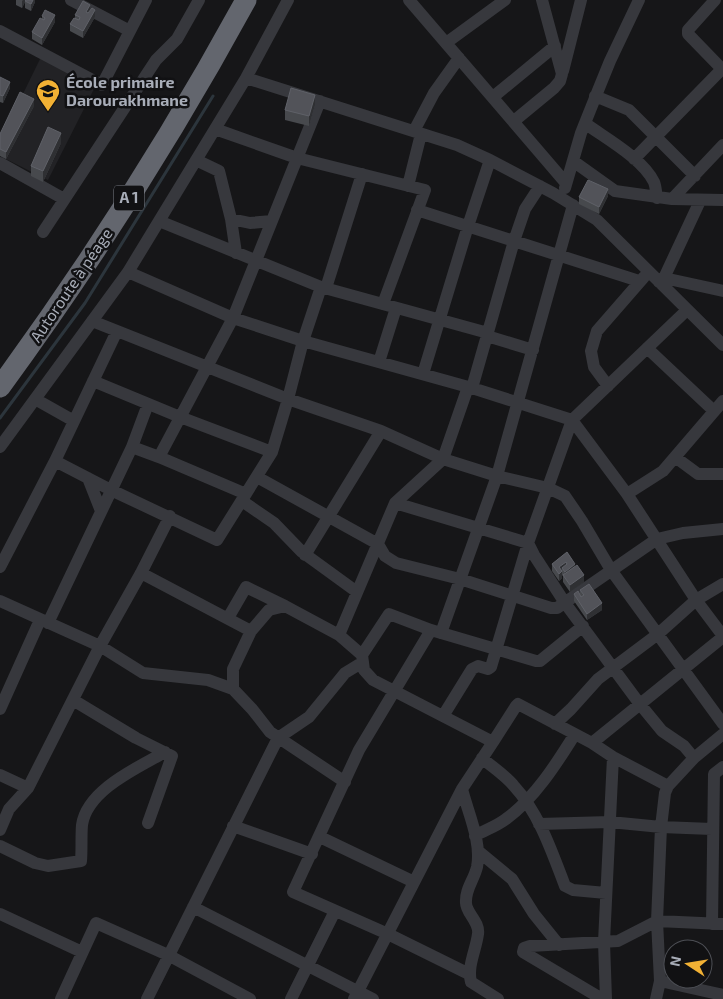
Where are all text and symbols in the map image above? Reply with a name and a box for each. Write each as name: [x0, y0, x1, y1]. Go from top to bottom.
place label: École primaire Darourakhmane: [66, 72, 188, 109]
school or university icon: École primaire Darourakhmane: [35, 78, 61, 112]
road number: A 1: [114, 186, 144, 210]
street label: Autoroute à péage: [25, 224, 116, 345]
north arrow: [663, 939, 713, 989]
text: N: [665, 954, 684, 968]

